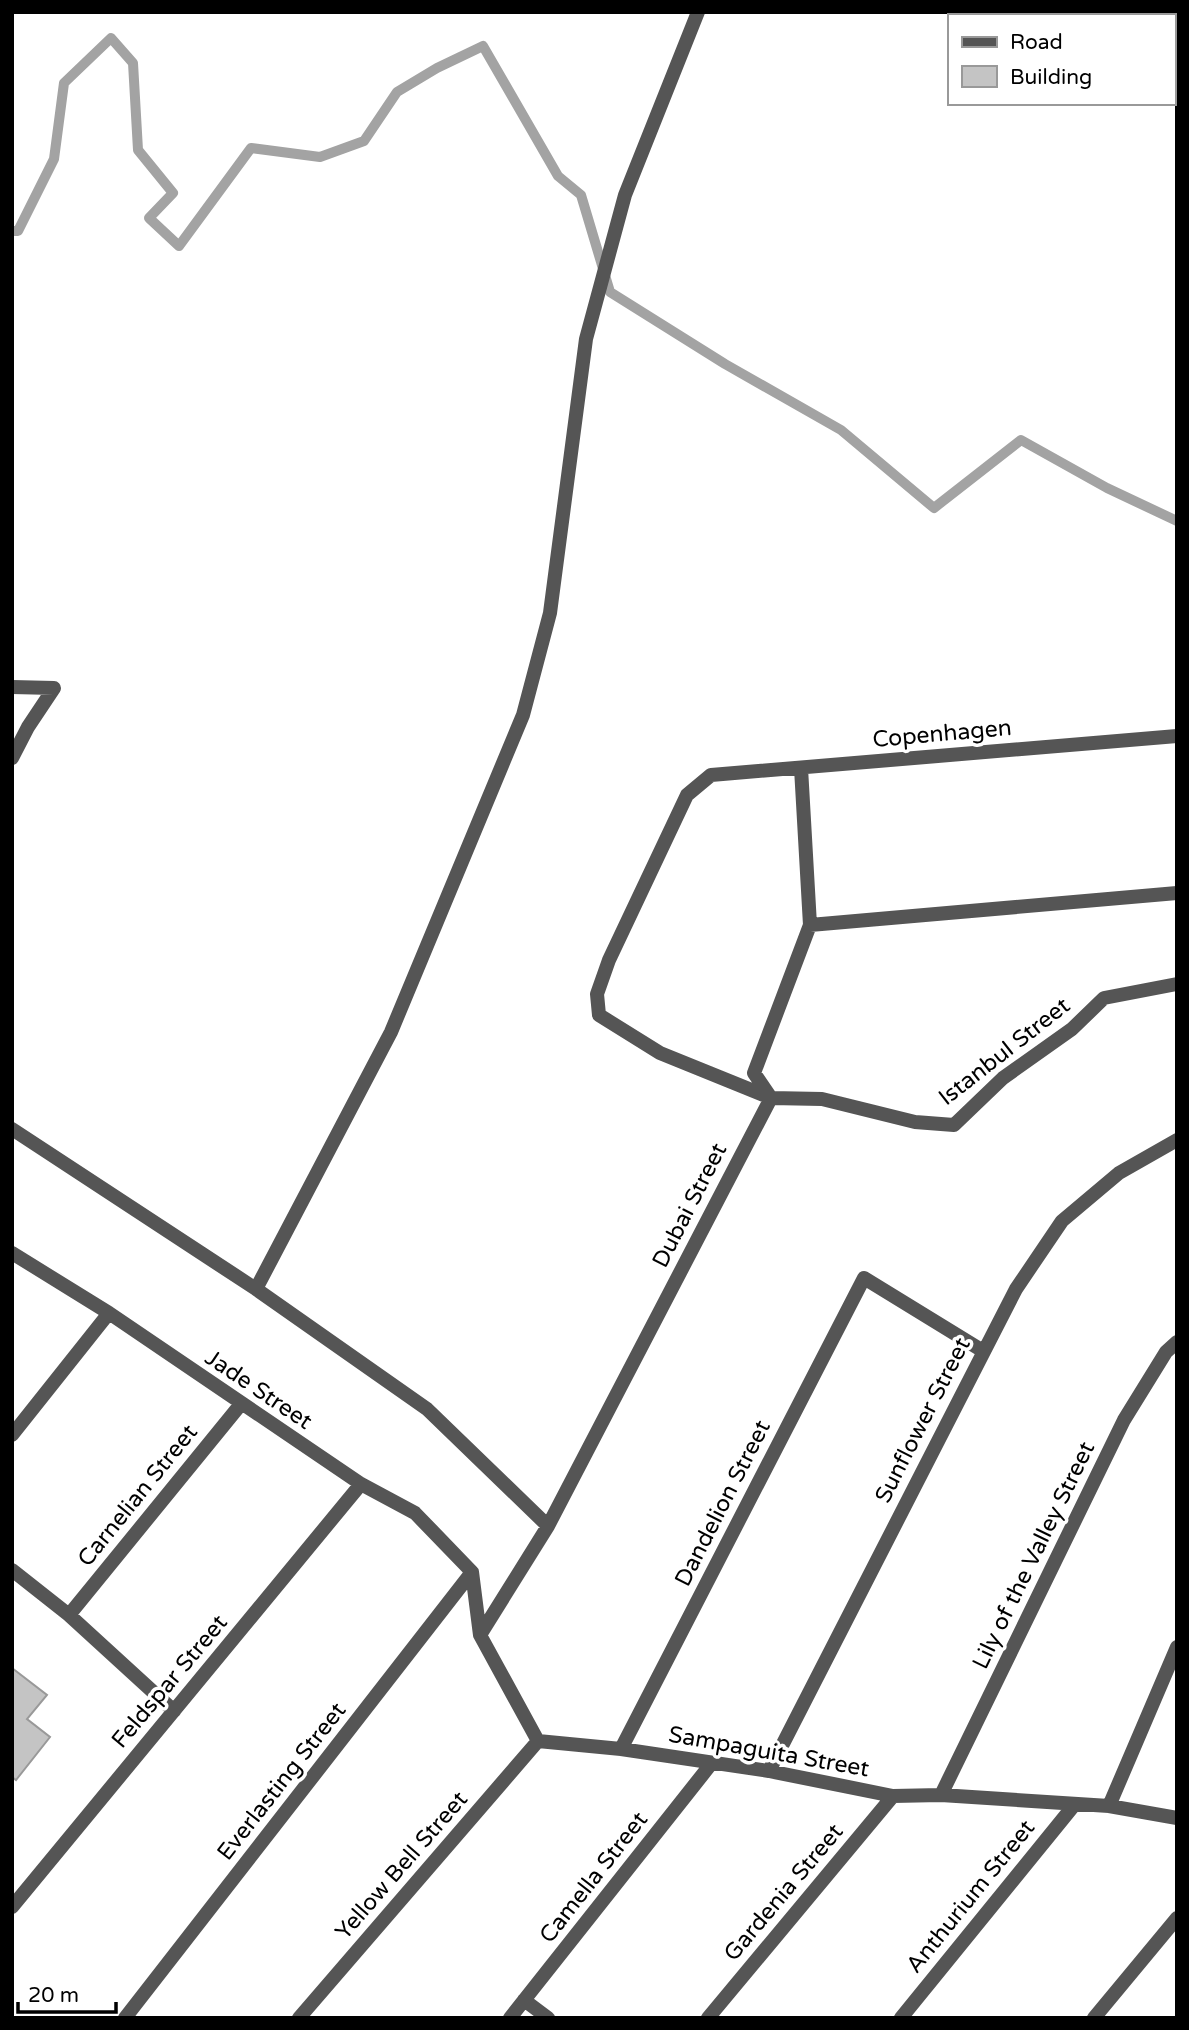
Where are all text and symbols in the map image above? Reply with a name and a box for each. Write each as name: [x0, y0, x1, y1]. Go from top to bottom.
legend: [948, 14, 1175, 105]
text: Road: [1010, 30, 1063, 55]
text: Building: [1010, 65, 1092, 90]
street label: Copenhagen: [871, 714, 1013, 754]
street label: Istanbul Street: [933, 992, 1076, 1112]
street label: Dubai Street: [647, 1138, 733, 1272]
street label: Sunflower Street: [869, 1333, 977, 1508]
street label: Jade Street: [200, 1344, 317, 1436]
street label: Dandelion Street: [669, 1416, 777, 1591]
street label: Carnelian Street: [72, 1419, 204, 1572]
street label: Lily of the Valley Street: [967, 1437, 1101, 1674]
street label: Feldspar Street: [106, 1609, 234, 1754]
street label: Everlasting Street: [211, 1697, 352, 1866]
street label: Sampaguita Street: [666, 1721, 872, 1783]
street label: Yellow Bell Street: [330, 1786, 474, 1946]
street label: Camella Street: [534, 1806, 654, 1949]
street label: Anthurium Street: [900, 1814, 1041, 1979]
street label: Gardenia Street: [718, 1818, 849, 1967]
scale bar: [18, 1970, 116, 2014]
text: 20 m: [28, 1983, 79, 2008]

